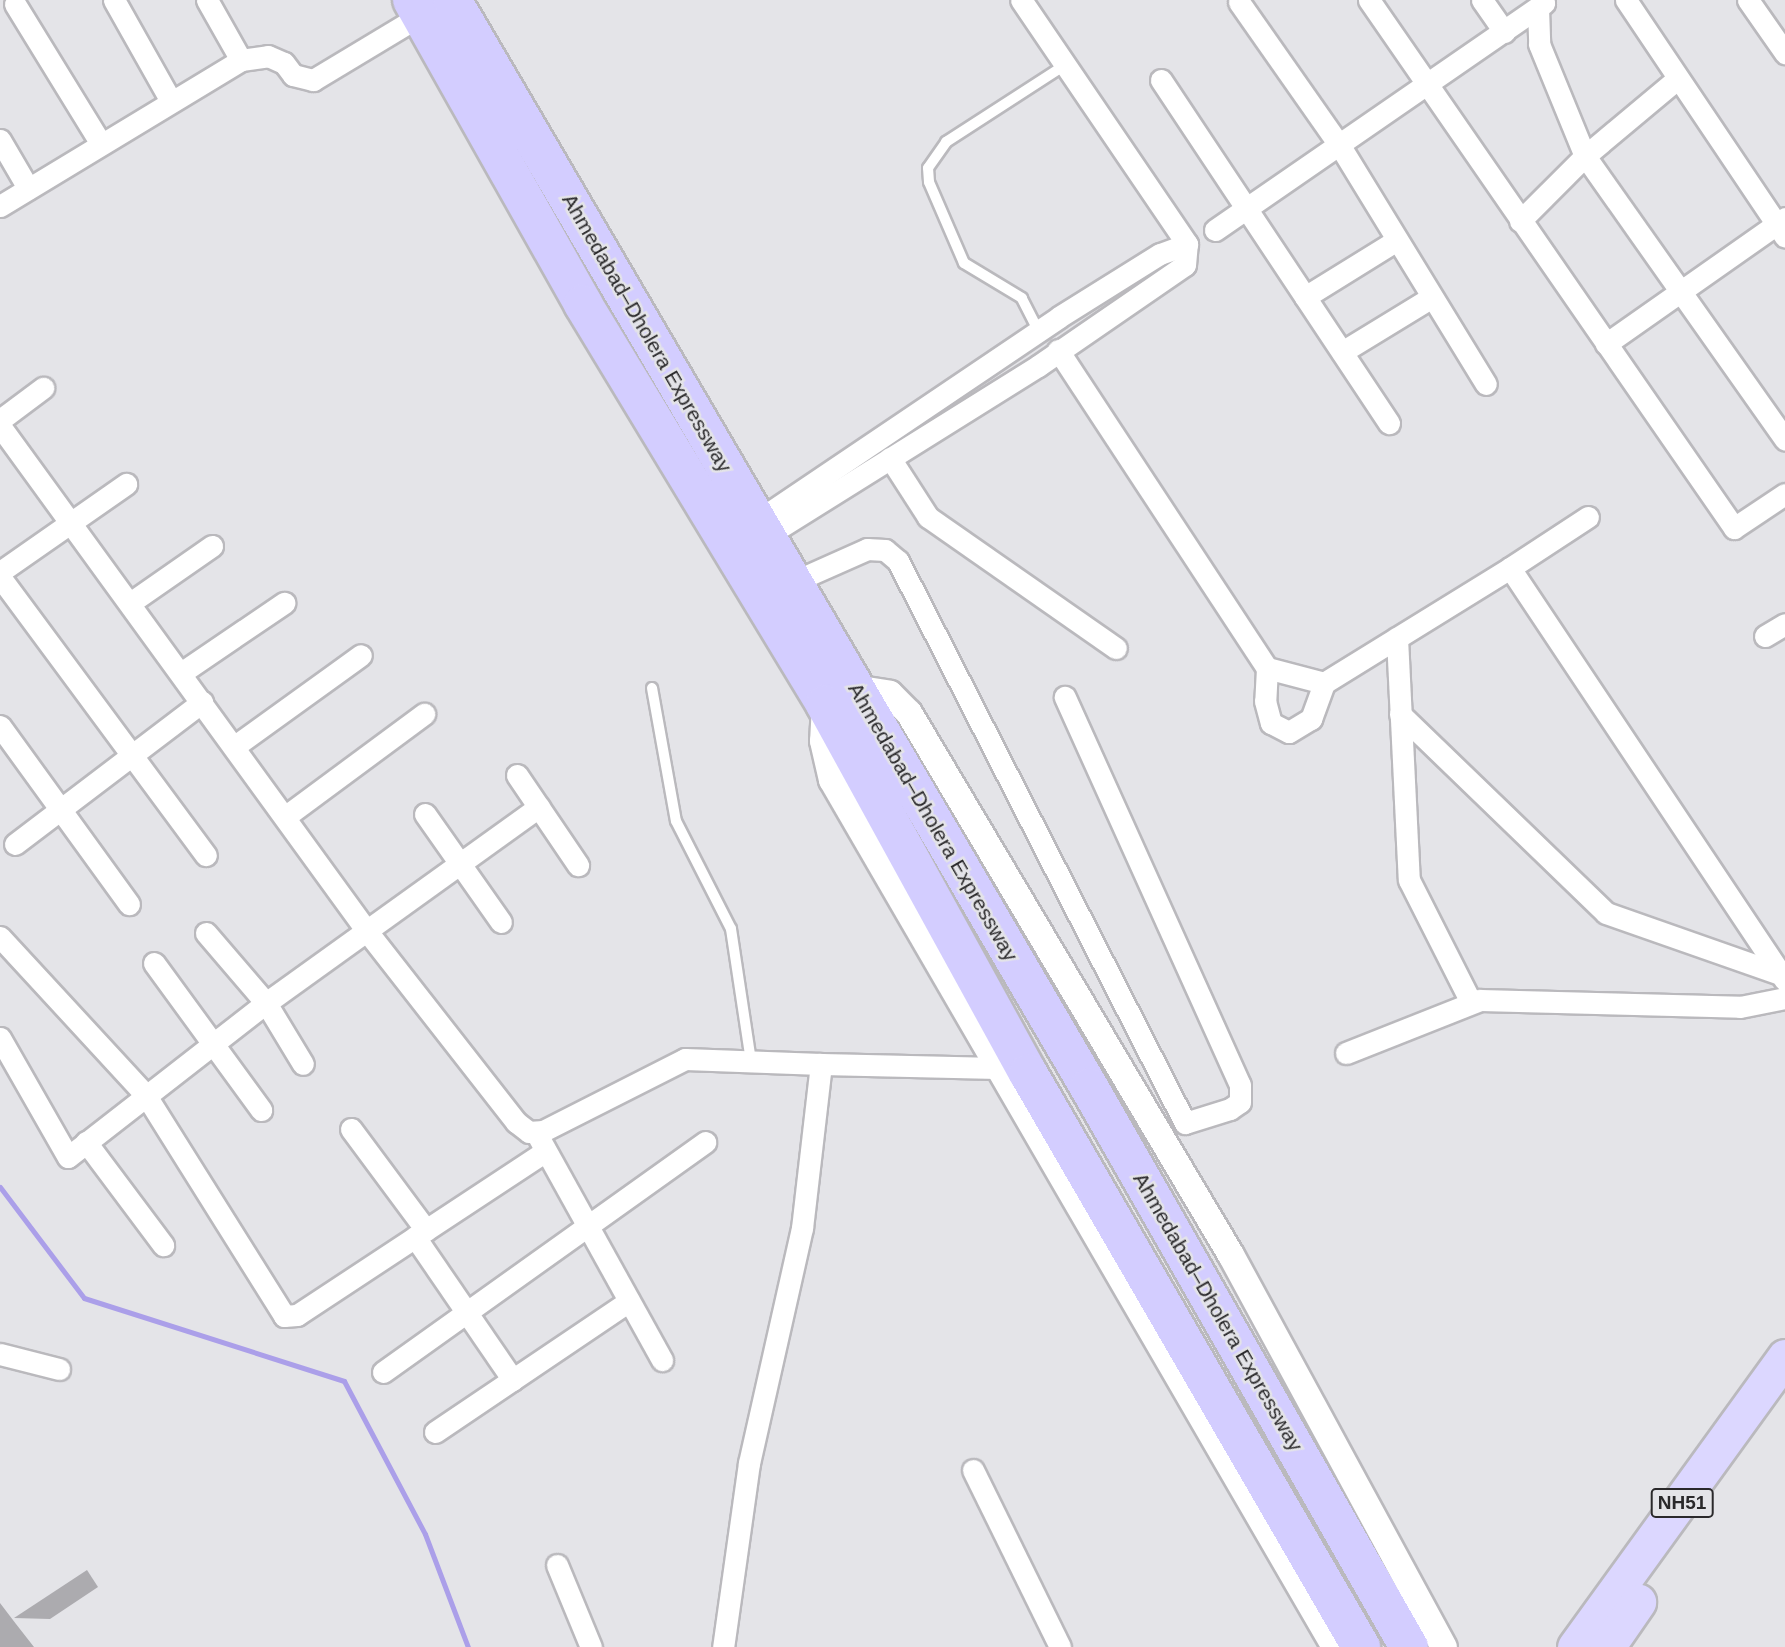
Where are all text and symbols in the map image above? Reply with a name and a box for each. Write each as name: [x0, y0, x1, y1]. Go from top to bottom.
street label: Ahmedabad–Dholera Expressway: [557, 189, 737, 477]
street label: Ahmedabad–Dholera Expressway: [843, 678, 1023, 966]
street label: Ahmedabad–Dholera Expressway: [1128, 1168, 1308, 1456]
road number: NH51: [1650, 1488, 1714, 1518]

